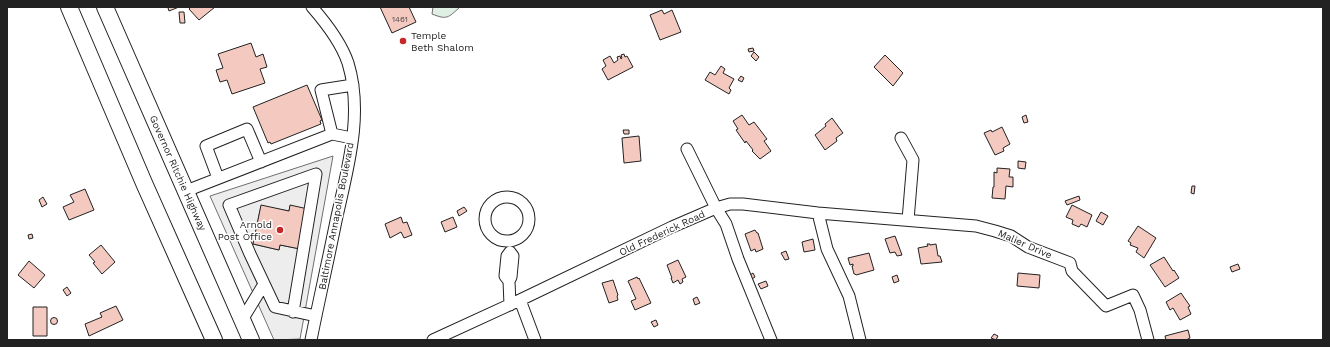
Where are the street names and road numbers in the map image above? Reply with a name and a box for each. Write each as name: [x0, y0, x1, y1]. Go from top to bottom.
street label: Governor Ritchie Highway: [148, 114, 209, 233]
street label: Baltimore Annapolis Boulevard: [316, 141, 356, 291]
street label: Old Frederick Road: [617, 208, 707, 258]
street label: Malier Drive: [996, 227, 1054, 261]

